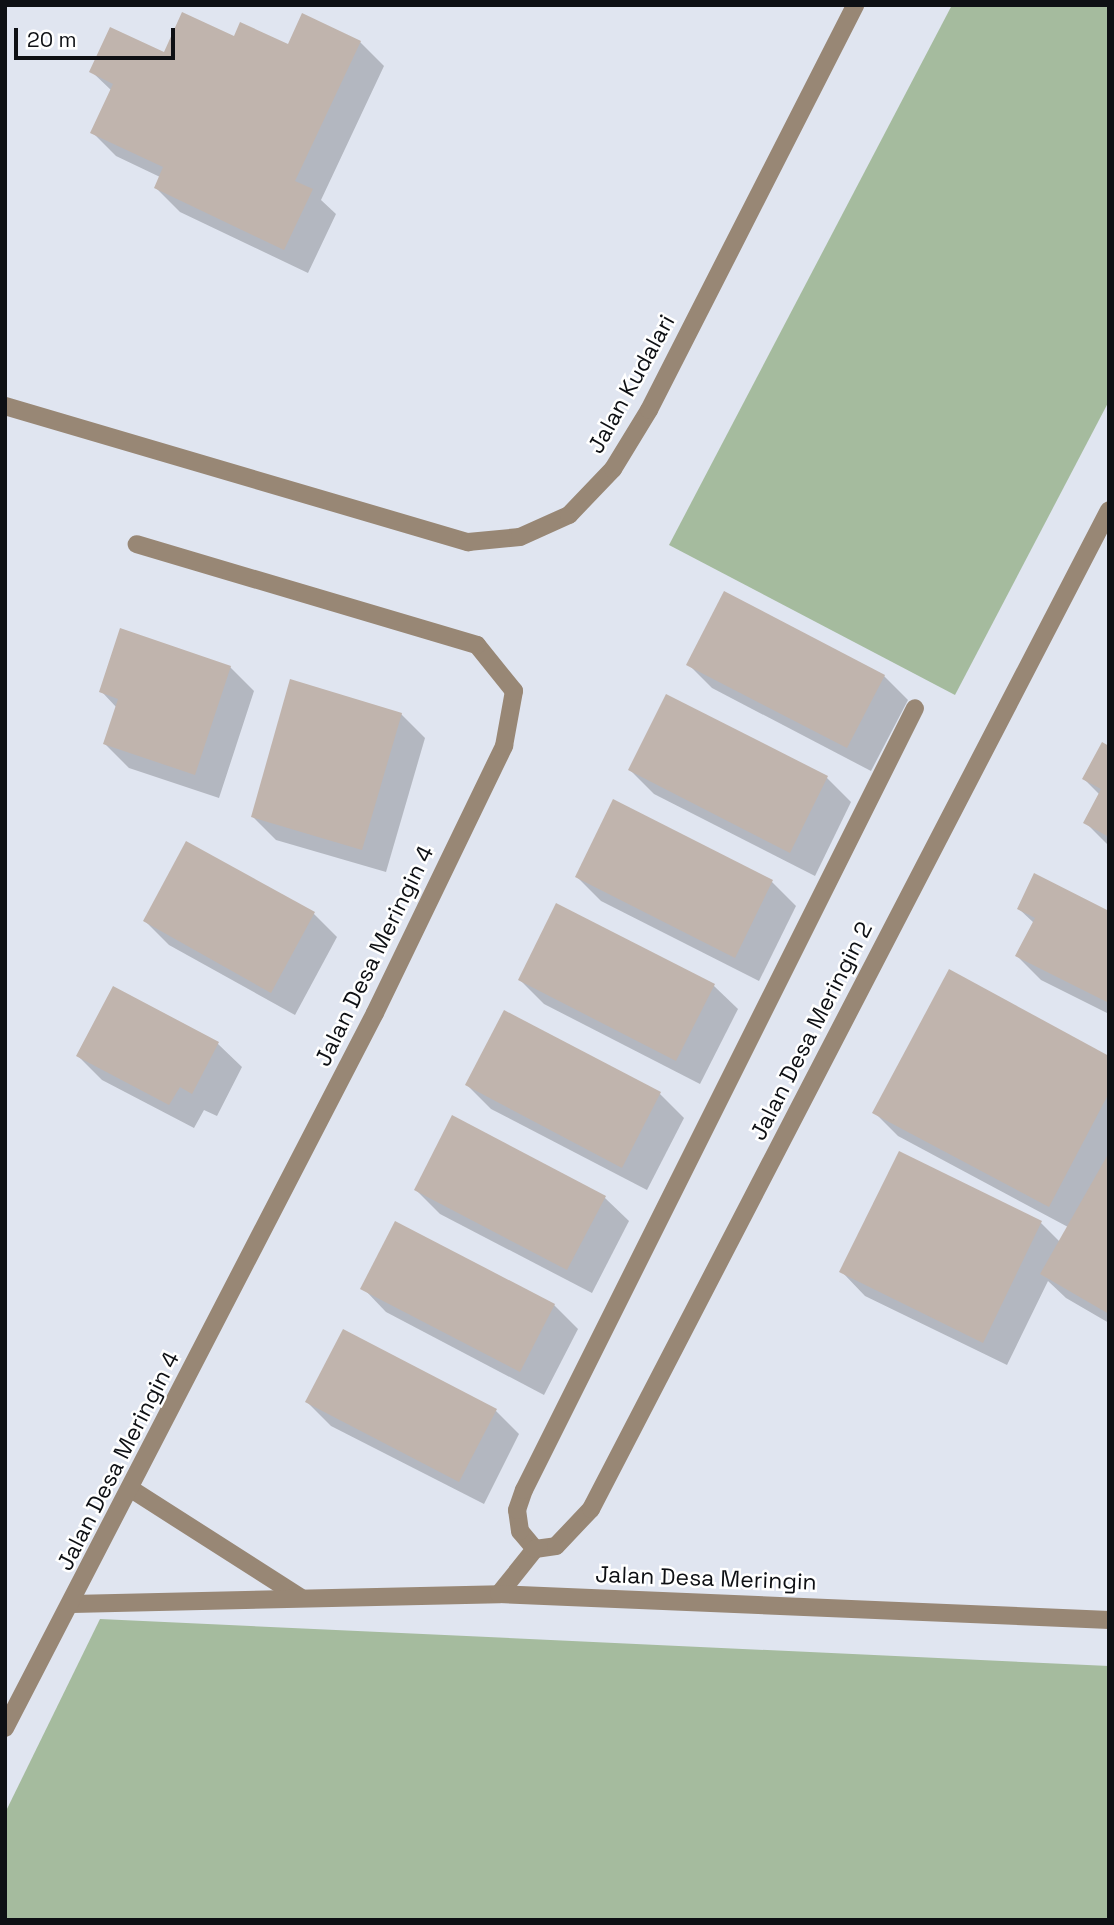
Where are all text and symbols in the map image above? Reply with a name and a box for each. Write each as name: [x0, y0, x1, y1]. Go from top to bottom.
scale bar: [18, 14, 178, 58]
text: 20 m: [27, 26, 77, 53]
street label: Jalan Kudalari: [582, 310, 680, 458]
street label: Jalan Desa Meringin 4: [309, 841, 439, 1071]
street label: Jalan Desa Meringin 2: [744, 917, 878, 1145]
street label: Jalan Desa Meringin 4: [51, 1347, 185, 1575]
street label: Jalan Desa Meringin: [595, 1560, 817, 1596]

